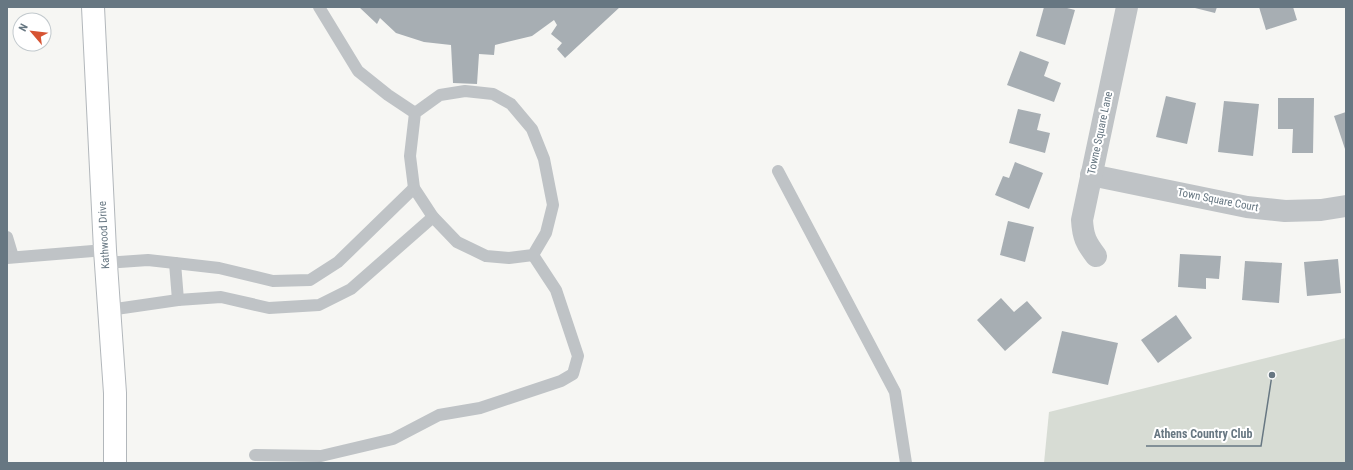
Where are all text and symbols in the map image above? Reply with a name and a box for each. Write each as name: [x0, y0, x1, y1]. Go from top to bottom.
north arrow: [12, 12, 52, 52]
text: N: [16, 21, 31, 34]
street label: Towne Square Lane: [1085, 90, 1115, 176]
street label: Town Square Court: [1176, 186, 1260, 214]
street label: Kathwood Drive: [96, 201, 112, 269]
callout: Athens Country Club: [1146, 422, 1261, 446]
text: Athens Country Club: [1154, 427, 1252, 441]

